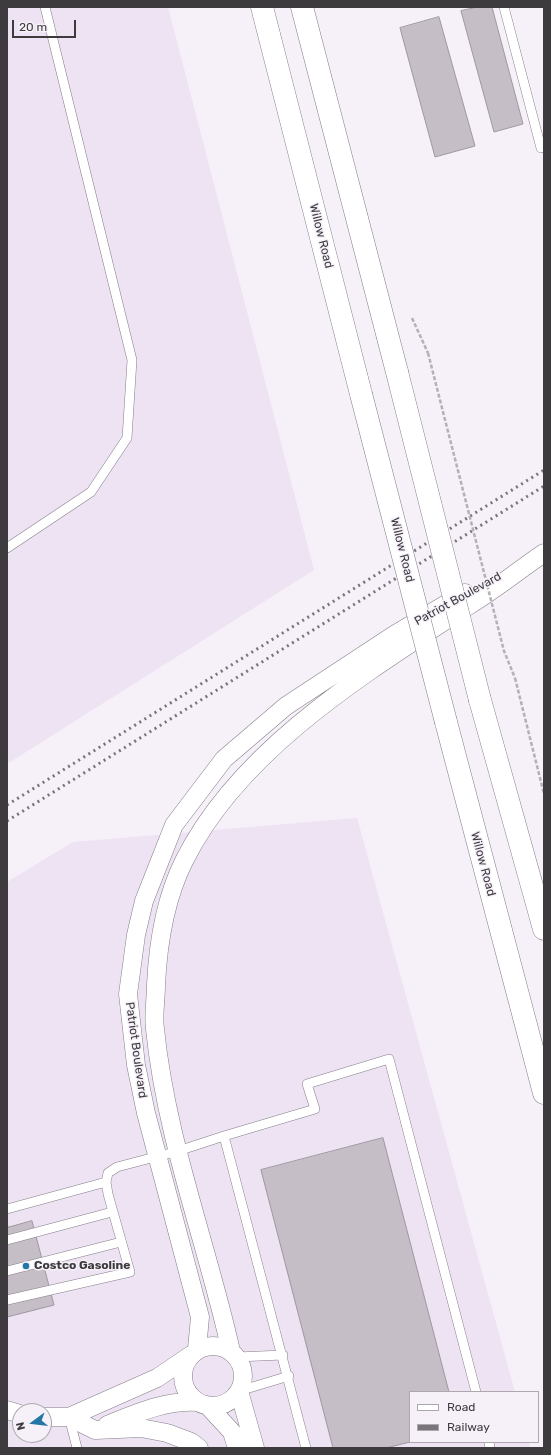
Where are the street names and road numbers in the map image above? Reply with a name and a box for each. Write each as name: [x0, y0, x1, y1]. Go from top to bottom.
street label: Willow Road: [306, 202, 336, 270]
street label: Willow Road: [387, 516, 417, 584]
street label: Patriot Boulevard: [412, 569, 504, 629]
street label: Willow Road: [467, 830, 499, 898]
street label: Patriot Boulevard: [122, 1001, 150, 1099]

